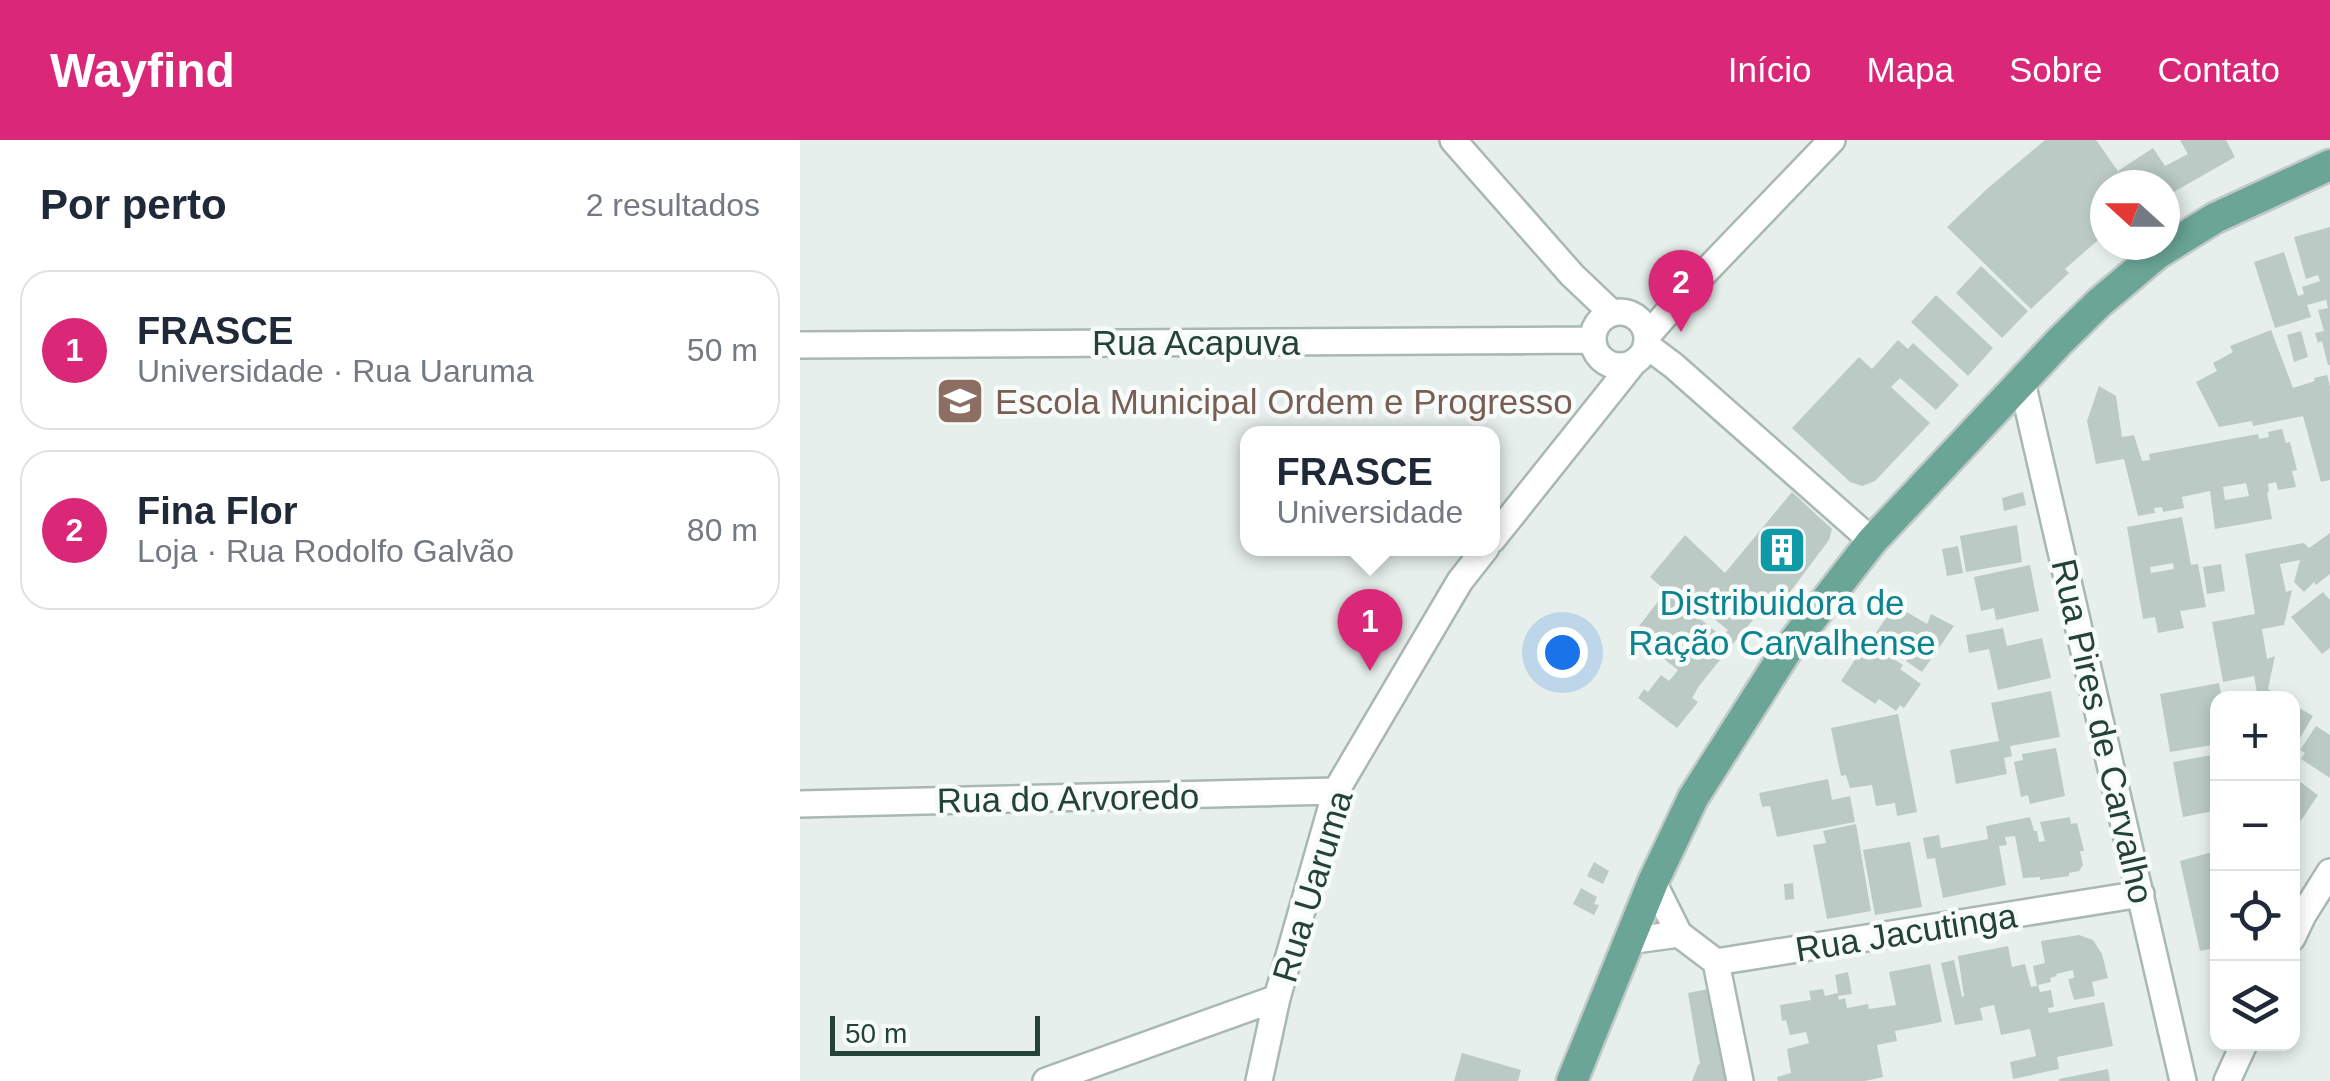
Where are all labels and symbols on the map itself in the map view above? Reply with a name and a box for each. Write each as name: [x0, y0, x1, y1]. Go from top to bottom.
north arrow: [2090, 170, 2180, 260]
pin: 2: [1648, 250, 1714, 332]
street label: Rua Acapuva: [1092, 323, 1301, 362]
school or university icon: Escola Municipal Ordem e Progresso: [934, 375, 986, 427]
place label: Escola Municipal Ordem e Progresso: [995, 382, 1573, 421]
building icon: Distribuidora de Ração Carvalhense: [1756, 524, 1808, 576]
street label: Rua Pires de Carvalho: [2044, 555, 2162, 907]
place label: Distribuidora de Ração Carvalhense: [1628, 583, 1936, 662]
pin: 1: [1338, 588, 1402, 671]
your location: [1537, 627, 1588, 678]
street label: Rua do Arvoredo: [936, 776, 1200, 820]
street label: Rua Uaruma: [1264, 785, 1360, 987]
street label: Rua Jacutinga: [1792, 895, 2020, 969]
scale bar: [830, 1011, 1040, 1056]

